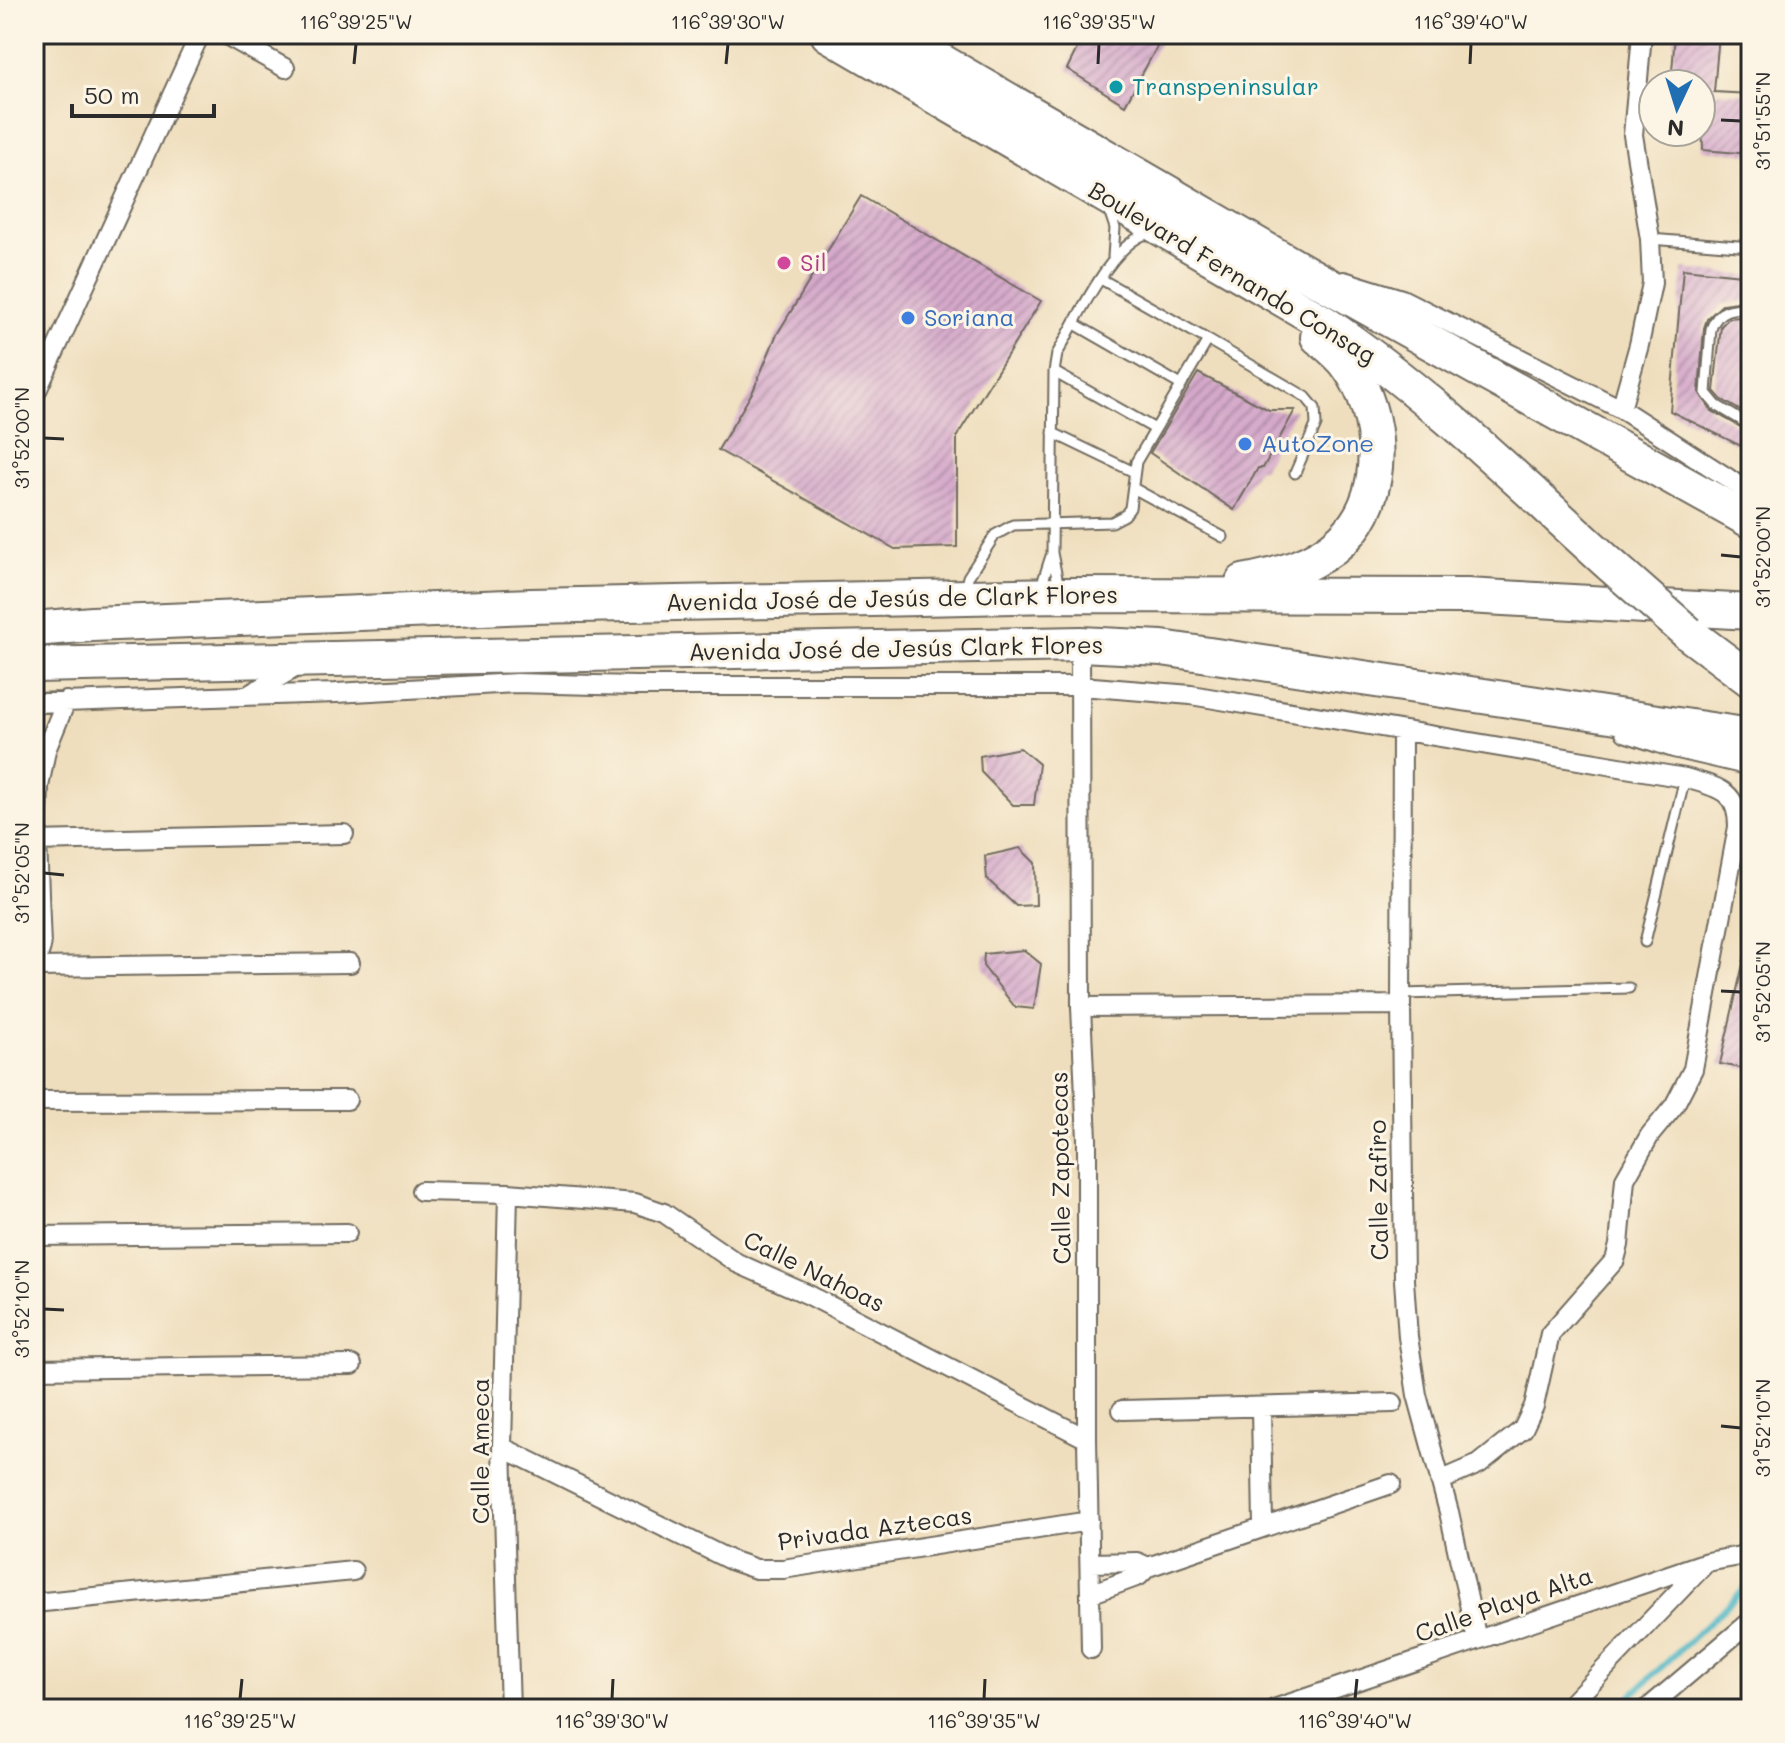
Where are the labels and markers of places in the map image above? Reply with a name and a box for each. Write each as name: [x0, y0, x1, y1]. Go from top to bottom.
place label: Transpeninsular: [1132, 70, 1319, 101]
marker: Transpeninsular: [1107, 78, 1125, 96]
place label: Sil: [800, 246, 827, 277]
marker: Sil: [775, 254, 793, 272]
place label: Soriana: [924, 301, 1014, 332]
marker: Soriana: [899, 309, 917, 327]
place label: AutoZone: [1261, 427, 1374, 458]
marker: AutoZone: [1236, 435, 1254, 453]

